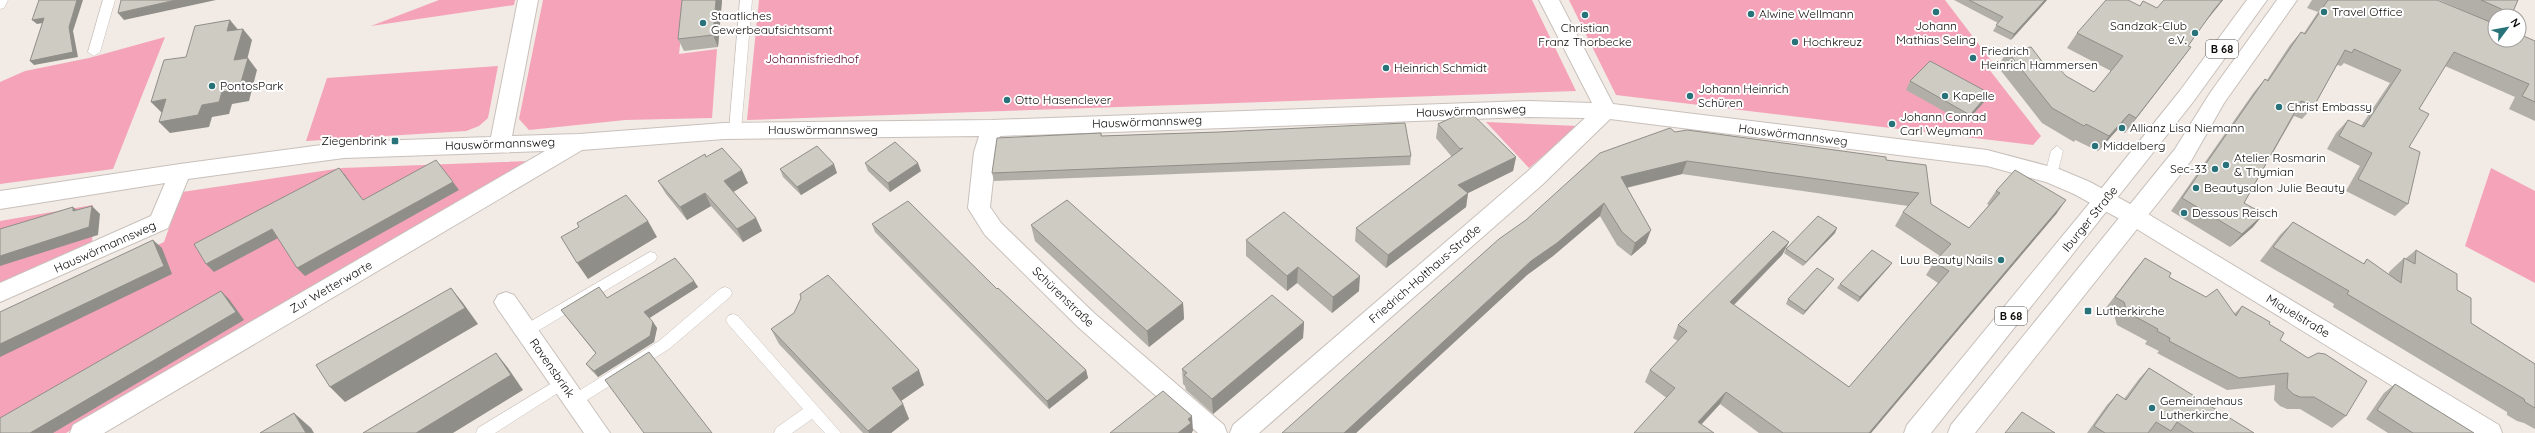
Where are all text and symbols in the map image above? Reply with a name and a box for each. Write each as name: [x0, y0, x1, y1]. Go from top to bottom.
place label: Travel Office: [2332, 4, 2403, 19]
place label: Alwine Wellmann: [1759, 6, 1854, 21]
marker: Johann Mathias Seling: [1931, 7, 1941, 17]
marker: Travel Office: [2319, 7, 2329, 17]
place label: Staatliches Gewerbeaufsichtsamt: [711, 8, 833, 37]
north arrow: [2487, 8, 2527, 48]
marker: Alwine Wellmann: [1746, 9, 1756, 19]
marker: Christian Franz Thorbecke: [1580, 10, 1590, 20]
text: N: [2507, 16, 2524, 30]
marker: Staatliches Gewerbeaufsichtsamt: [698, 18, 708, 28]
place label: Johann Mathias Seling: [1896, 18, 1976, 47]
place label: Sandzak-Club e.V.: [2110, 18, 2187, 47]
place label: Christian Franz Thorbecke: [1538, 20, 1632, 49]
marker: Sandzak-Club e.V.: [2190, 28, 2200, 38]
place label: Hochkreuz: [1803, 34, 1862, 49]
marker: Hochkreuz: [1790, 37, 1800, 47]
road number: B 68: [2206, 40, 2238, 58]
place label: Friedrich Heinrich Hammersen: [1981, 43, 2098, 72]
park label: Johannisfriedhof: [765, 51, 860, 66]
marker: Friedrich Heinrich Hammersen: [1968, 53, 1978, 63]
place label: Heinrich Schmidt: [1394, 60, 1487, 75]
marker: Heinrich Schmidt: [1381, 63, 1391, 73]
place label: PontosPark: [220, 78, 284, 93]
marker: PontosPark: [207, 81, 217, 91]
place label: Johann Heinrich Schüren: [1698, 81, 1789, 110]
place label: Kapelle: [1953, 88, 1995, 103]
marker: Johann Heinrich Schüren: [1685, 91, 1695, 101]
marker: Kapelle: [1940, 91, 1950, 101]
place label: Otto Hasenclever: [1015, 92, 1112, 107]
marker: Otto Hasenclever: [1002, 95, 1012, 105]
place label: Christ Embassy: [2287, 99, 2372, 114]
street label: Hauswörmannsweg: [1416, 101, 1526, 120]
marker: Christ Embassy: [2274, 102, 2284, 112]
place label: Johann Conrad Carl Weymann: [1900, 109, 1986, 138]
street label: Hauswörmannsweg: [1092, 112, 1202, 131]
marker: Johann Conrad Carl Weymann: [1887, 119, 1897, 129]
street label: Hauswörmannsweg: [1738, 120, 1849, 149]
place label: Allianz Lisa Niemann: [2130, 120, 2244, 135]
street label: Hauswörmannsweg: [768, 122, 878, 137]
marker: Allianz Lisa Niemann: [2117, 123, 2127, 133]
place label: Ziegenbrink: [321, 133, 387, 148]
street label: Hauswörmannsweg: [445, 134, 555, 153]
marker: Ziegenbrink: [390, 136, 400, 146]
place label: Middelberg: [2103, 138, 2166, 153]
marker: Middelberg: [2090, 141, 2100, 151]
place label: Atelier Rosmarin & Thymian: [2234, 150, 2326, 179]
marker: Atelier Rosmarin & Thymian: [2221, 160, 2231, 170]
place label: Sec-33: [2170, 161, 2207, 176]
marker: Sec-33: [2210, 164, 2220, 174]
place label: Beautysalon Julie Beauty: [2204, 180, 2345, 195]
street label: Iburger Straße: [2059, 183, 2121, 255]
marker: Beautysalon Julie Beauty: [2191, 183, 2201, 193]
place label: Dessous Reisch: [2192, 205, 2278, 220]
marker: Dessous Reisch: [2179, 208, 2189, 218]
street label: Hauswörmannsweg: [51, 217, 158, 276]
street label: Friedrich-Holthaus-Straße: [1366, 221, 1484, 326]
place label: Luu Beauty Nails: [1900, 252, 1993, 267]
marker: Luu Beauty Nails: [1996, 255, 2006, 265]
street label: Zur Wetterwarte: [287, 257, 375, 316]
street label: Schürenstraße: [1029, 263, 1098, 330]
street label: Miquelstraße: [2264, 291, 2333, 341]
place label: Lutherkirche: [2096, 303, 2165, 318]
marker: Lutherkirche: [2083, 306, 2093, 316]
road number: B 68: [1995, 307, 2027, 325]
street label: Ravensbrink: [527, 335, 578, 400]
place label: Gemeindehaus Lutherkirche: [2160, 393, 2243, 422]
marker: Gemeindehaus Lutherkirche: [2147, 403, 2157, 413]

